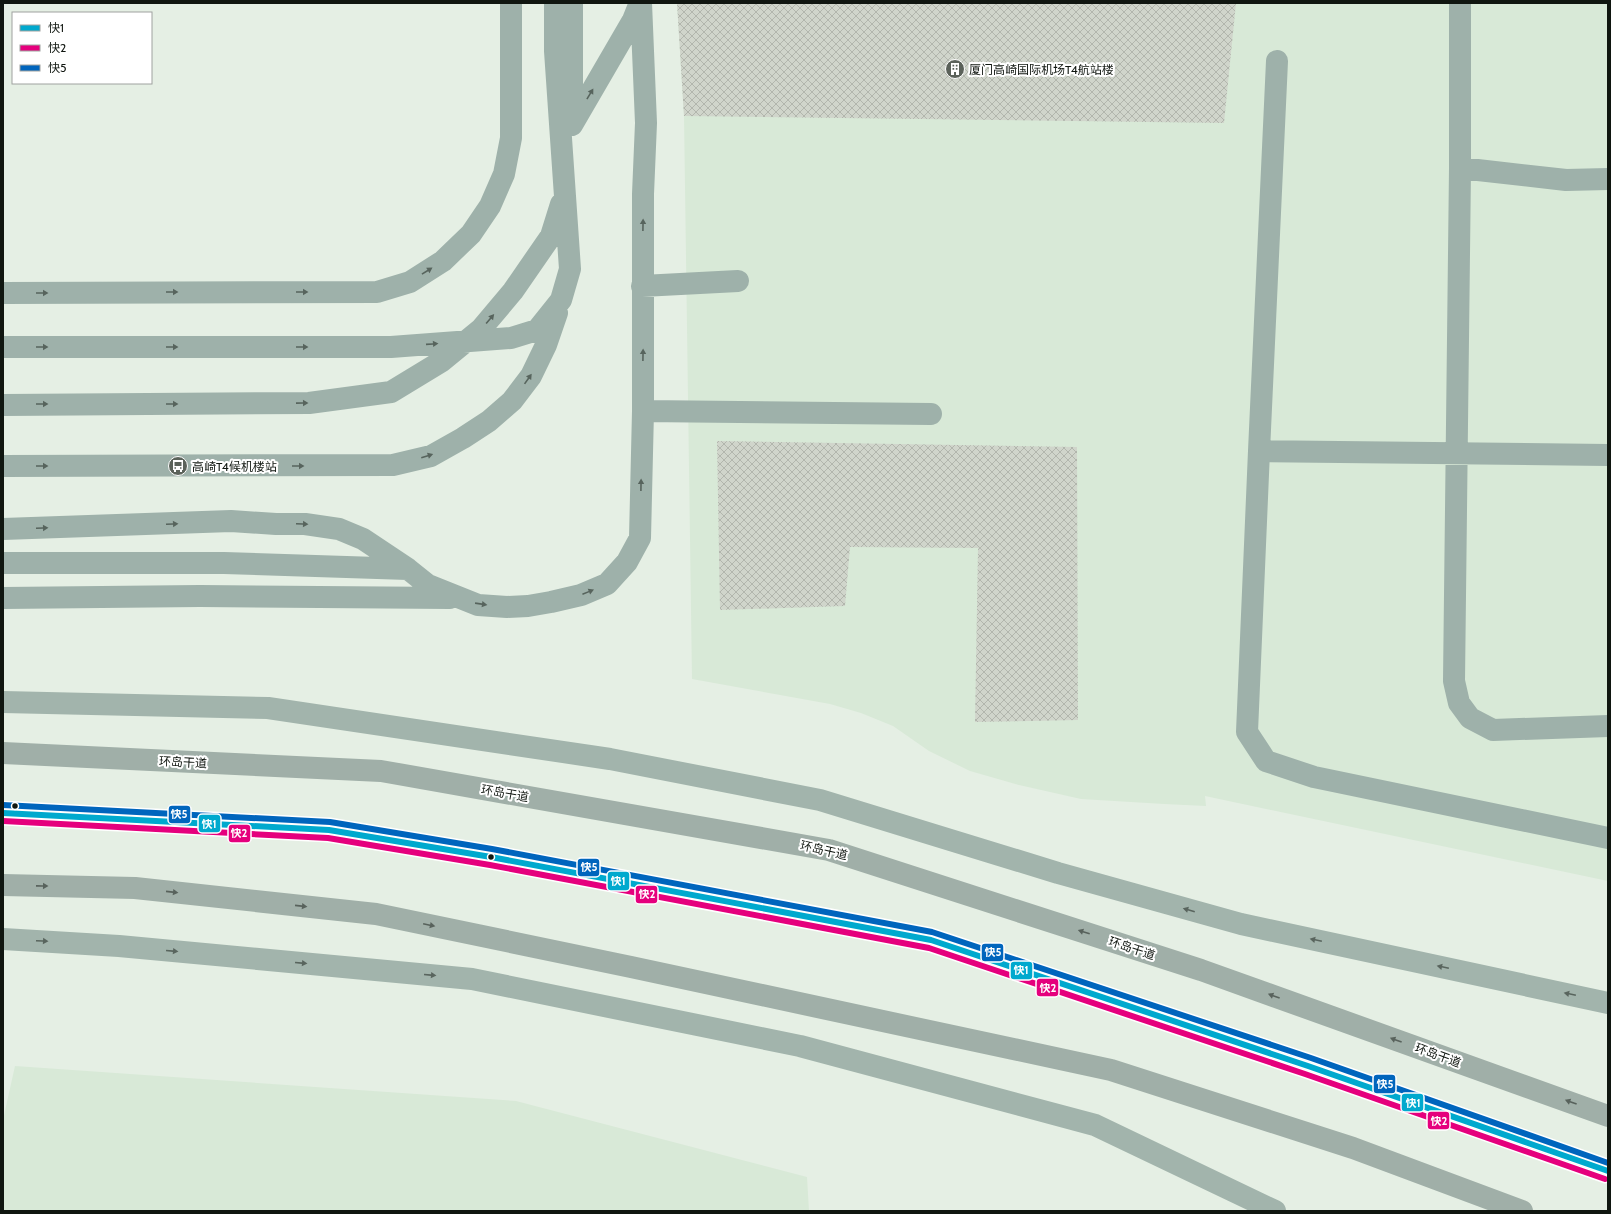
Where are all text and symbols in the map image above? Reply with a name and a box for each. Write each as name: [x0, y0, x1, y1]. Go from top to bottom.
legend: [12, 12, 152, 84]
text: 快1: [48, 20, 64, 35]
text: 快2: [48, 40, 66, 55]
building icon: 厦门高崎国际机场T4航站楼: [944, 58, 966, 80]
text: 快5: [48, 60, 67, 75]
place label: 厦门高崎国际机场T4航站楼: [969, 62, 1114, 77]
one-way arrow: [587, 88, 594, 100]
one-way arrow: [640, 218, 646, 231]
one-way arrow: [422, 267, 432, 275]
one-way arrow: [166, 289, 179, 295]
one-way arrow: [296, 289, 309, 295]
one-way arrow: [36, 290, 49, 296]
one-way arrow: [486, 313, 495, 324]
one-way arrow: [426, 341, 438, 348]
one-way arrow: [36, 344, 49, 350]
one-way arrow: [166, 344, 179, 350]
one-way arrow: [296, 344, 309, 350]
one-way arrow: [640, 348, 646, 361]
one-way arrow: [524, 373, 533, 384]
one-way arrow: [296, 400, 309, 406]
one-way arrow: [36, 401, 49, 407]
one-way arrow: [166, 401, 179, 407]
one-way arrow: [421, 453, 433, 459]
bus stop icon: 高崎T4候机楼站: [167, 455, 189, 477]
place label: 高崎T4候机楼站: [192, 459, 277, 474]
one-way arrow: [36, 463, 49, 469]
one-way arrow: [292, 463, 305, 469]
one-way arrow: [638, 478, 644, 491]
one-way arrow: [166, 520, 178, 527]
one-way arrow: [296, 521, 308, 528]
one-way arrow: [36, 525, 49, 531]
one-way arrow: [583, 588, 595, 594]
one-way arrow: [475, 601, 487, 607]
street label: 环岛干道: [159, 753, 207, 771]
street label: 环岛干道: [480, 781, 530, 805]
unlabelled marker: [10, 801, 20, 811]
line badge: 快5: [168, 805, 191, 824]
text: 快5: [171, 807, 188, 821]
line badge: 快1: [198, 814, 221, 833]
text: 快1: [201, 817, 217, 831]
line badge: 快2: [228, 824, 251, 843]
text: 快2: [231, 826, 248, 840]
street label: 环岛干道: [799, 837, 849, 863]
unlabelled marker: [486, 852, 496, 862]
line badge: 快5: [577, 858, 600, 877]
text: 快5: [581, 860, 598, 874]
line badge: 快1: [607, 871, 630, 891]
text: 快1: [610, 874, 626, 888]
one-way arrow: [36, 883, 49, 889]
line badge: 快2: [635, 885, 658, 904]
text: 快2: [639, 887, 656, 901]
one-way arrow: [166, 889, 178, 896]
one-way arrow: [295, 903, 307, 909]
one-way arrow: [1183, 906, 1196, 912]
one-way arrow: [423, 923, 436, 929]
one-way arrow: [1078, 929, 1090, 935]
street label: 环岛干道: [1107, 933, 1157, 963]
one-way arrow: [1309, 937, 1322, 943]
one-way arrow: [36, 938, 48, 945]
line badge: 快5: [981, 943, 1004, 962]
text: 快5: [985, 945, 1002, 959]
one-way arrow: [166, 948, 178, 954]
one-way arrow: [295, 960, 307, 966]
line badge: 快1: [1010, 961, 1033, 980]
text: 快1: [1013, 963, 1029, 977]
one-way arrow: [1437, 964, 1449, 970]
one-way arrow: [424, 972, 436, 978]
line badge: 快2: [1036, 978, 1059, 997]
text: 快2: [1040, 981, 1057, 995]
one-way arrow: [1564, 991, 1576, 997]
one-way arrow: [1267, 993, 1279, 999]
one-way arrow: [1390, 1036, 1402, 1042]
street label: 环岛干道: [1413, 1040, 1463, 1070]
line badge: 快5: [1373, 1074, 1396, 1094]
text: 快5: [1377, 1077, 1394, 1091]
line badge: 快1: [1401, 1093, 1424, 1112]
text: 快1: [1405, 1096, 1421, 1110]
one-way arrow: [1565, 1099, 1577, 1105]
line badge: 快2: [1427, 1111, 1450, 1130]
text: 快2: [1431, 1114, 1448, 1128]

